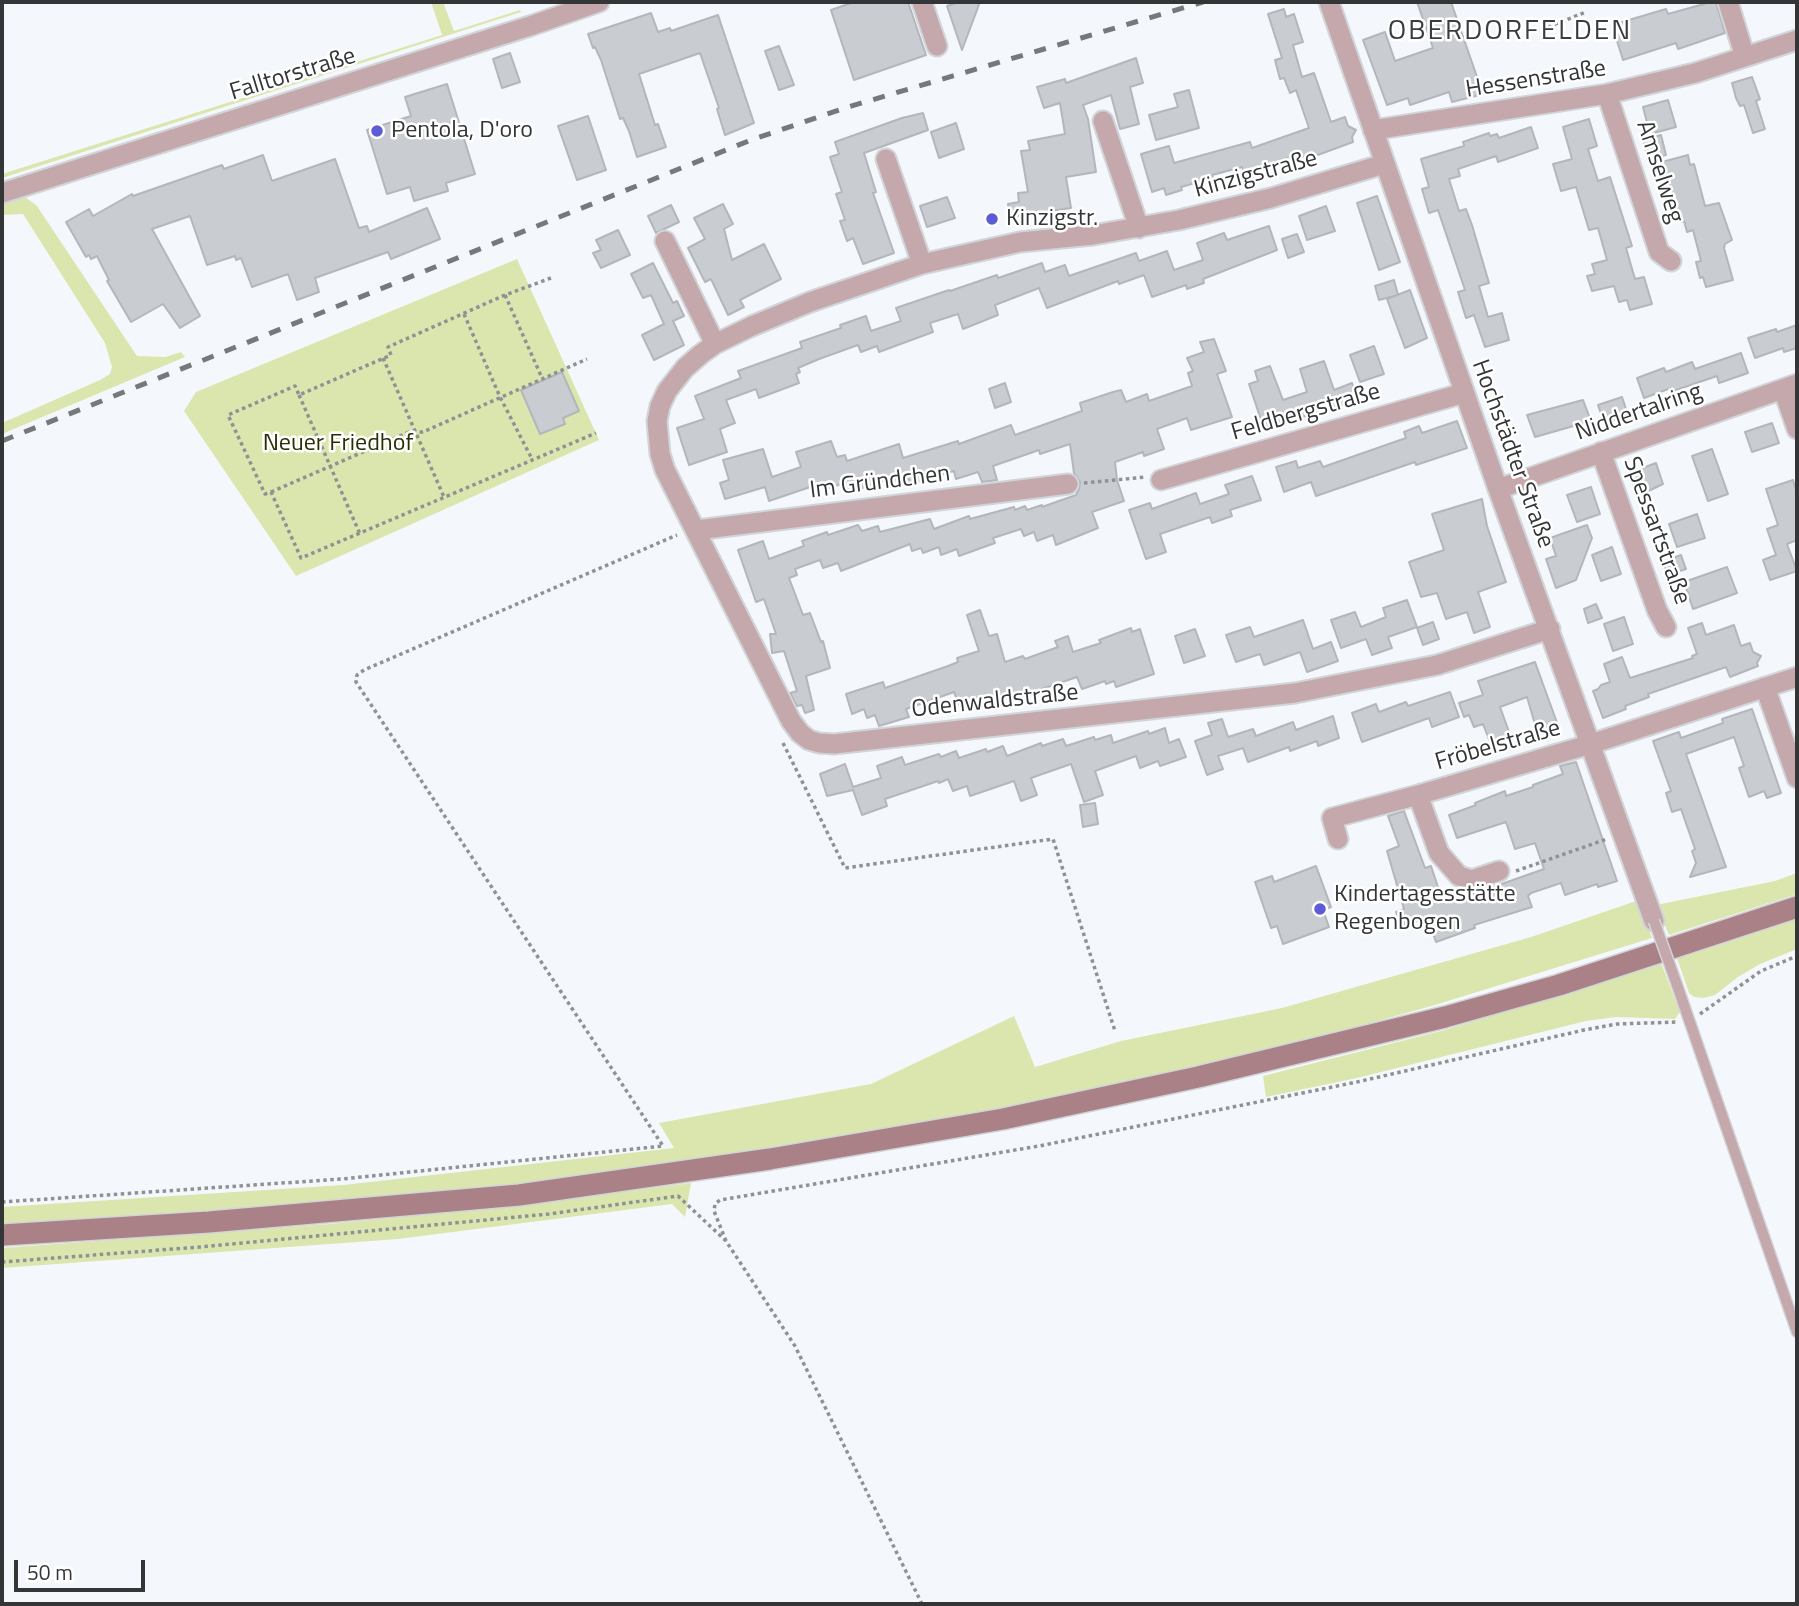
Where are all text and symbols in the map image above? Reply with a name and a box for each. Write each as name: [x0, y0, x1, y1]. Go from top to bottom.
district label: OBERDORFELDEN: [1389, 15, 1631, 49]
street label: Falltorstraße: [227, 42, 359, 108]
street label: Hessenstraße: [1464, 55, 1608, 105]
place label: Pentola, D'oro: [391, 117, 533, 145]
street label: Amselweg: [1629, 117, 1689, 227]
marker: Pentola, D'oro: [369, 123, 385, 139]
street label: Kinzigstraße: [1191, 145, 1321, 205]
place label: Kinzigstr.: [1006, 205, 1098, 233]
marker: Kinzigstr.: [984, 211, 1000, 227]
street label: Hochstädter Straße: [1465, 356, 1559, 552]
street label: Feldbergstraße: [1228, 378, 1384, 448]
street label: Niddertalring: [1572, 378, 1706, 448]
park label: Neuer Friedhof: [263, 430, 413, 458]
street label: Spessartstraße: [1616, 453, 1696, 609]
street label: Im Gründchen: [808, 460, 952, 506]
street label: Odenwaldstraße: [910, 679, 1080, 725]
street label: Fröbelstraße: [1432, 714, 1564, 778]
place label: Kindertagesstätte Regenbogen: [1334, 881, 1516, 937]
marker: Kindertagesstätte Regenbogen: [1312, 901, 1328, 917]
scale bar: [18, 1546, 149, 1590]
text: 50 m: [27, 1556, 73, 1588]

